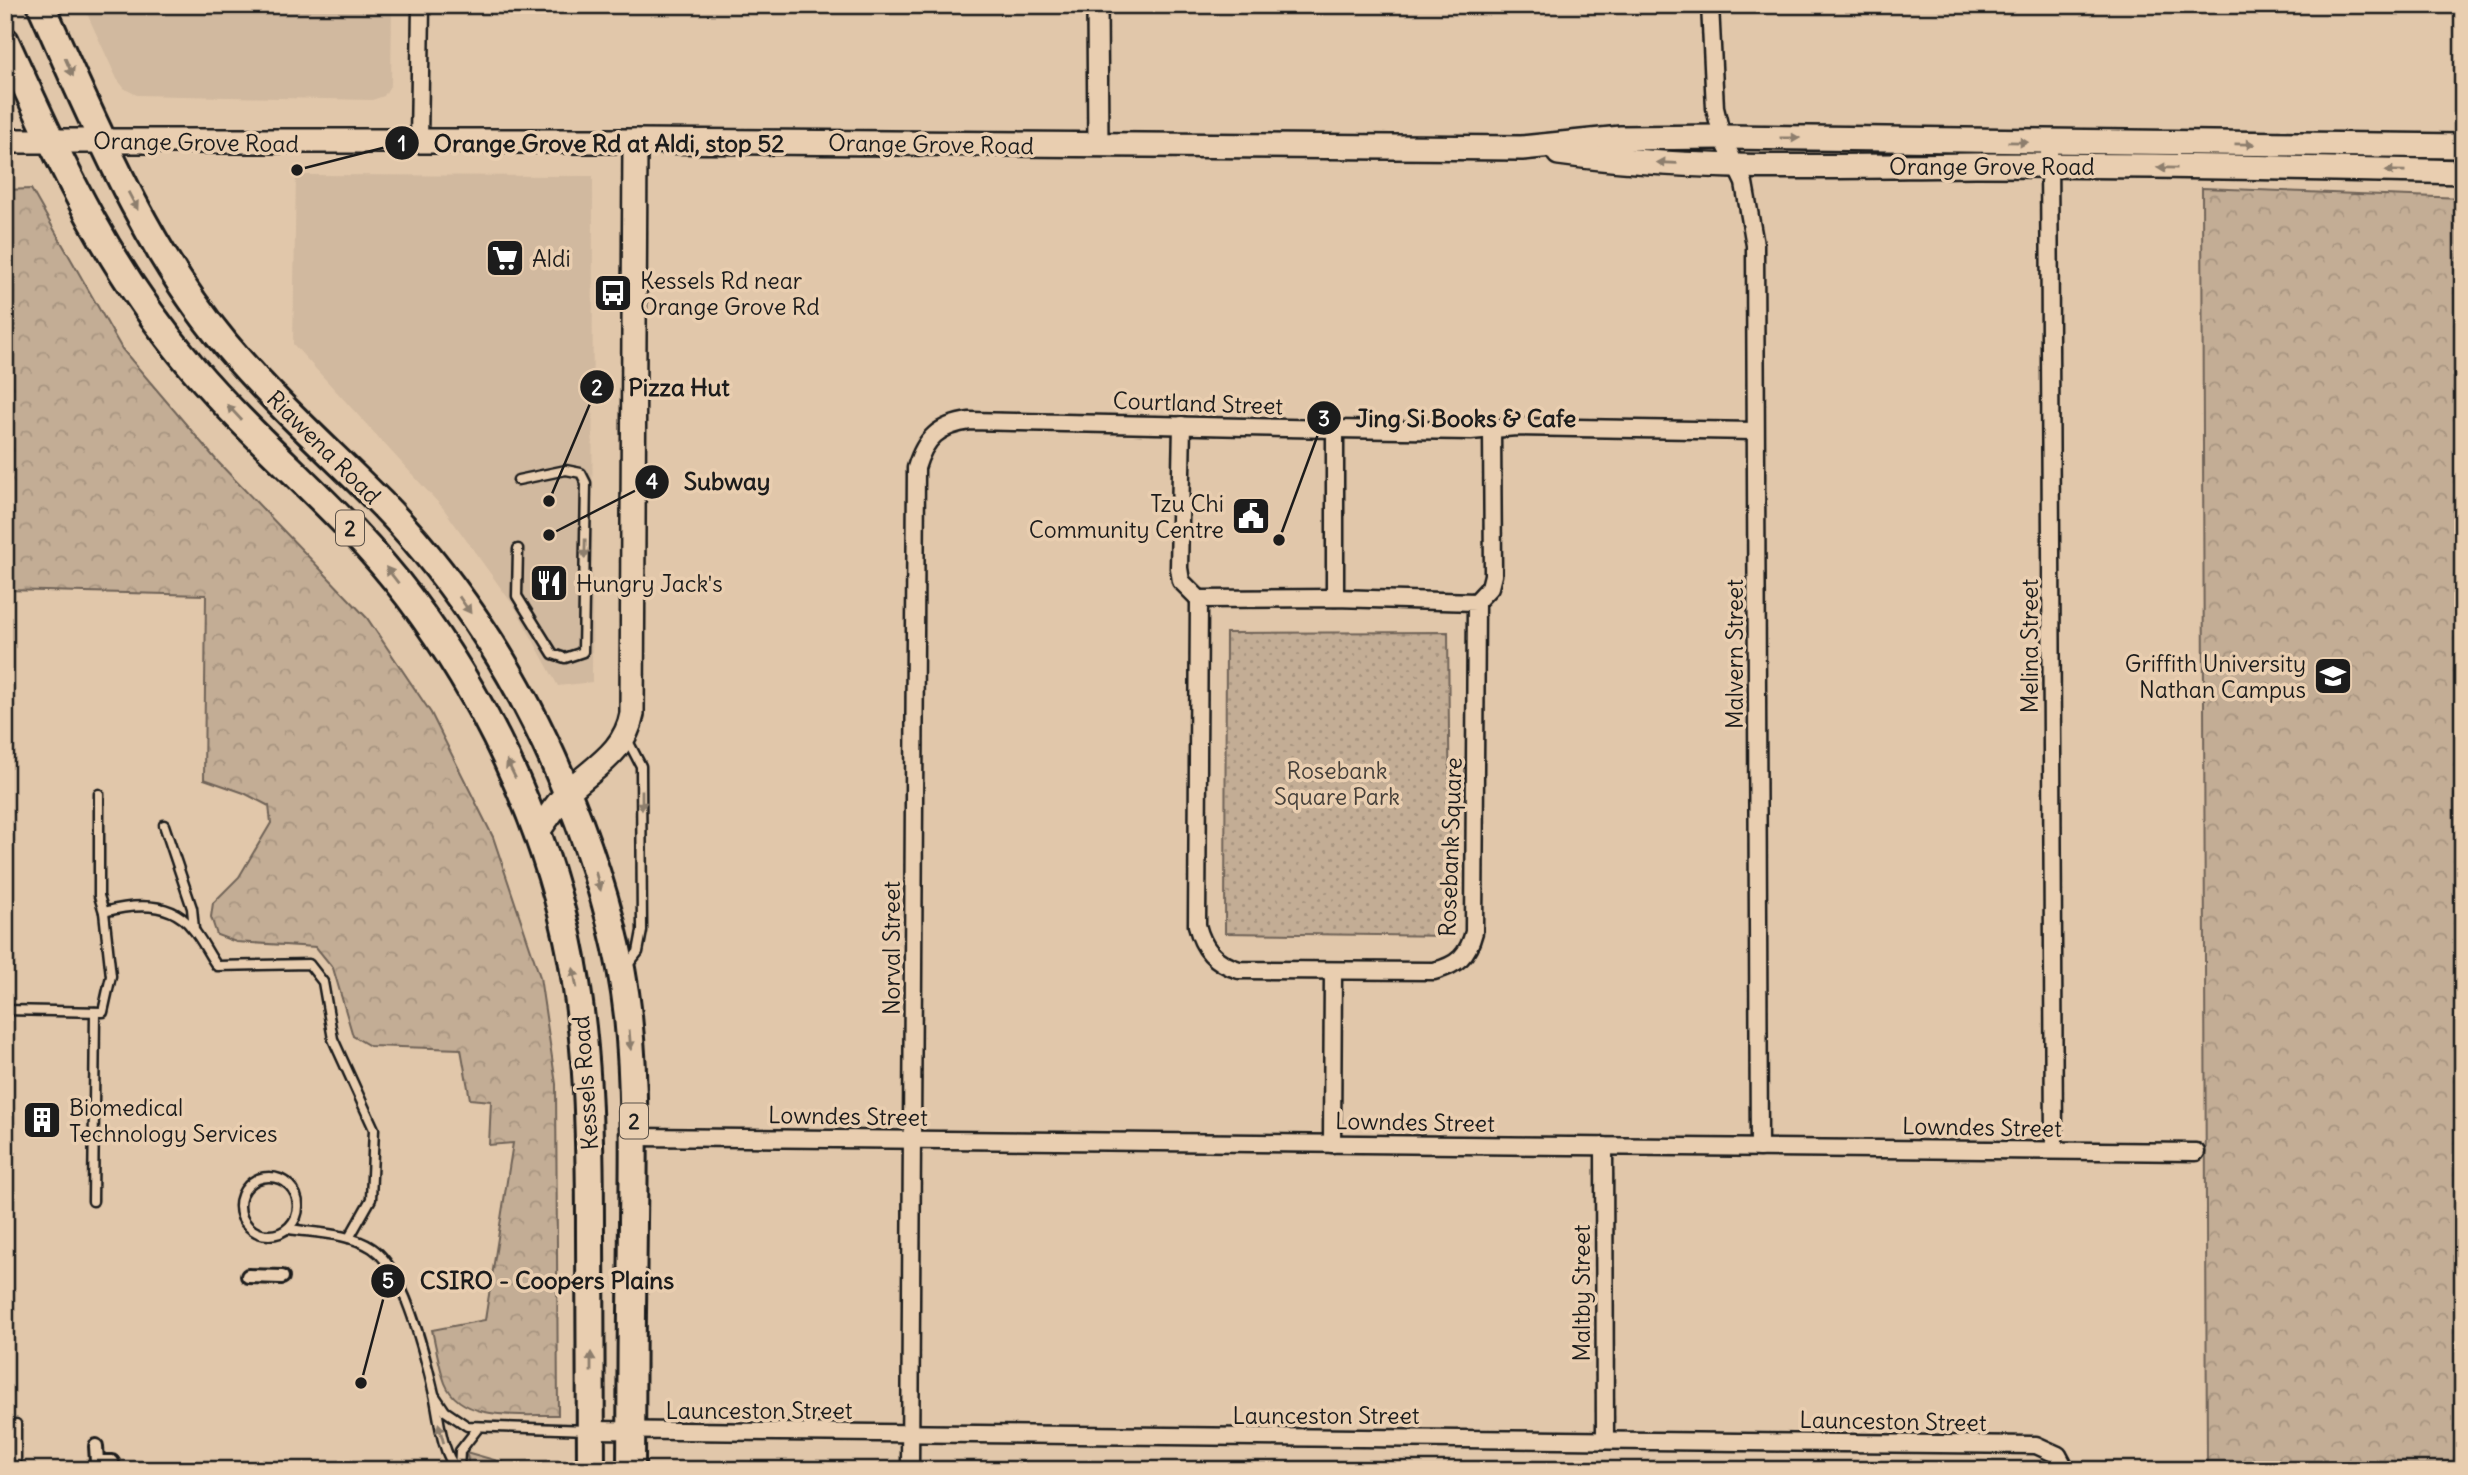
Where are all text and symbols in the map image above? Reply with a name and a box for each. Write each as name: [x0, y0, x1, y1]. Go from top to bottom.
one-way arrow: [64, 57, 75, 78]
callout: Orange Grove Rd at Aldi, stop 52: [384, 121, 798, 166]
street label: Orange Grove Road: [93, 126, 299, 158]
text: Orange Grove Rd at Aldi, stop 52: [434, 128, 784, 158]
street label: Orange Grove Road: [828, 128, 1034, 160]
text: 1: [398, 130, 406, 157]
one-way arrow: [1779, 132, 1801, 144]
one-way arrow: [2007, 136, 2029, 148]
one-way arrow: [2234, 139, 2256, 150]
street label: Orange Grove Road: [1889, 152, 2095, 181]
one-way arrow: [1655, 157, 1677, 168]
one-way arrow: [2156, 162, 2178, 173]
one-way arrow: [2383, 165, 2405, 176]
one-way arrow: [128, 191, 139, 211]
supermarket icon: Aldi: [484, 237, 526, 279]
place label: Aldi: [532, 244, 571, 273]
place label: Kessels Rd near Orange Grove Rd: [640, 266, 820, 321]
bus stop icon: Kessels Rd near Orange Grove Rd: [592, 272, 634, 314]
callout: Pizza Hut: [579, 365, 744, 410]
text: Pizza Hut: [628, 372, 731, 402]
text: 2: [591, 374, 603, 401]
street label: Riawena Road: [261, 384, 387, 510]
street label: Courtland Street: [1112, 386, 1284, 420]
callout: Jing Si Books & Cafe: [1307, 396, 1590, 441]
one-way arrow: [226, 403, 242, 421]
text: Jing Si Books & Cafe: [1356, 403, 1576, 433]
text: 3: [1318, 405, 1330, 432]
callout: Subway: [635, 459, 785, 504]
text: Subway: [684, 466, 770, 496]
text: 4: [646, 468, 658, 495]
place label: Tzu Chi Community Centre: [1029, 489, 1224, 544]
public building icon: Tzu Chi Community Centre: [1230, 495, 1272, 537]
road number: 2: [336, 510, 364, 546]
one-way arrow: [579, 538, 591, 560]
restaurant icon: Hungry Jack's: [528, 562, 570, 604]
one-way arrow: [384, 567, 399, 585]
place label: Hungry Jack's: [576, 569, 723, 598]
street label: Malvern Street: [1720, 579, 1749, 729]
street label: Melina Street: [2015, 579, 2044, 713]
one-way arrow: [458, 596, 472, 614]
place label: Griffith University Nathan Campus: [2125, 649, 2306, 704]
school or university icon: Griffith University Nathan Campus: [2312, 655, 2354, 697]
park label: Rosebank Square Park: [1274, 756, 1400, 811]
street label: Rosebank Square: [1432, 757, 1468, 937]
one-way arrow: [505, 758, 516, 779]
one-way arrow: [636, 789, 648, 811]
one-way arrow: [593, 871, 603, 892]
street label: Norval Street: [877, 881, 906, 1015]
one-way arrow: [569, 967, 580, 989]
street label: Kessels Road: [566, 1015, 604, 1151]
one-way arrow: [625, 1029, 636, 1051]
place label: Biomedical Technology Services: [69, 1093, 278, 1148]
building icon: Biomedical Technology Services: [21, 1099, 63, 1141]
street label: Lowndes Street: [768, 1100, 928, 1132]
road number: 2: [620, 1104, 648, 1138]
street label: Lowndes Street: [1335, 1106, 1495, 1138]
street label: Lowndes Street: [1902, 1111, 2062, 1143]
street label: Maltby Street: [1567, 1224, 1596, 1362]
callout: CSIRO - Coopers Plains: [370, 1258, 688, 1303]
text: CSIRO - Coopers Plains: [420, 1265, 674, 1295]
text: 5: [382, 1267, 394, 1294]
one-way arrow: [585, 1351, 597, 1373]
street label: Launceston Street: [665, 1396, 853, 1425]
street label: Launceston Street: [1232, 1401, 1420, 1430]
street label: Launceston Street: [1799, 1405, 1987, 1437]
one-way arrow: [435, 1422, 446, 1444]

